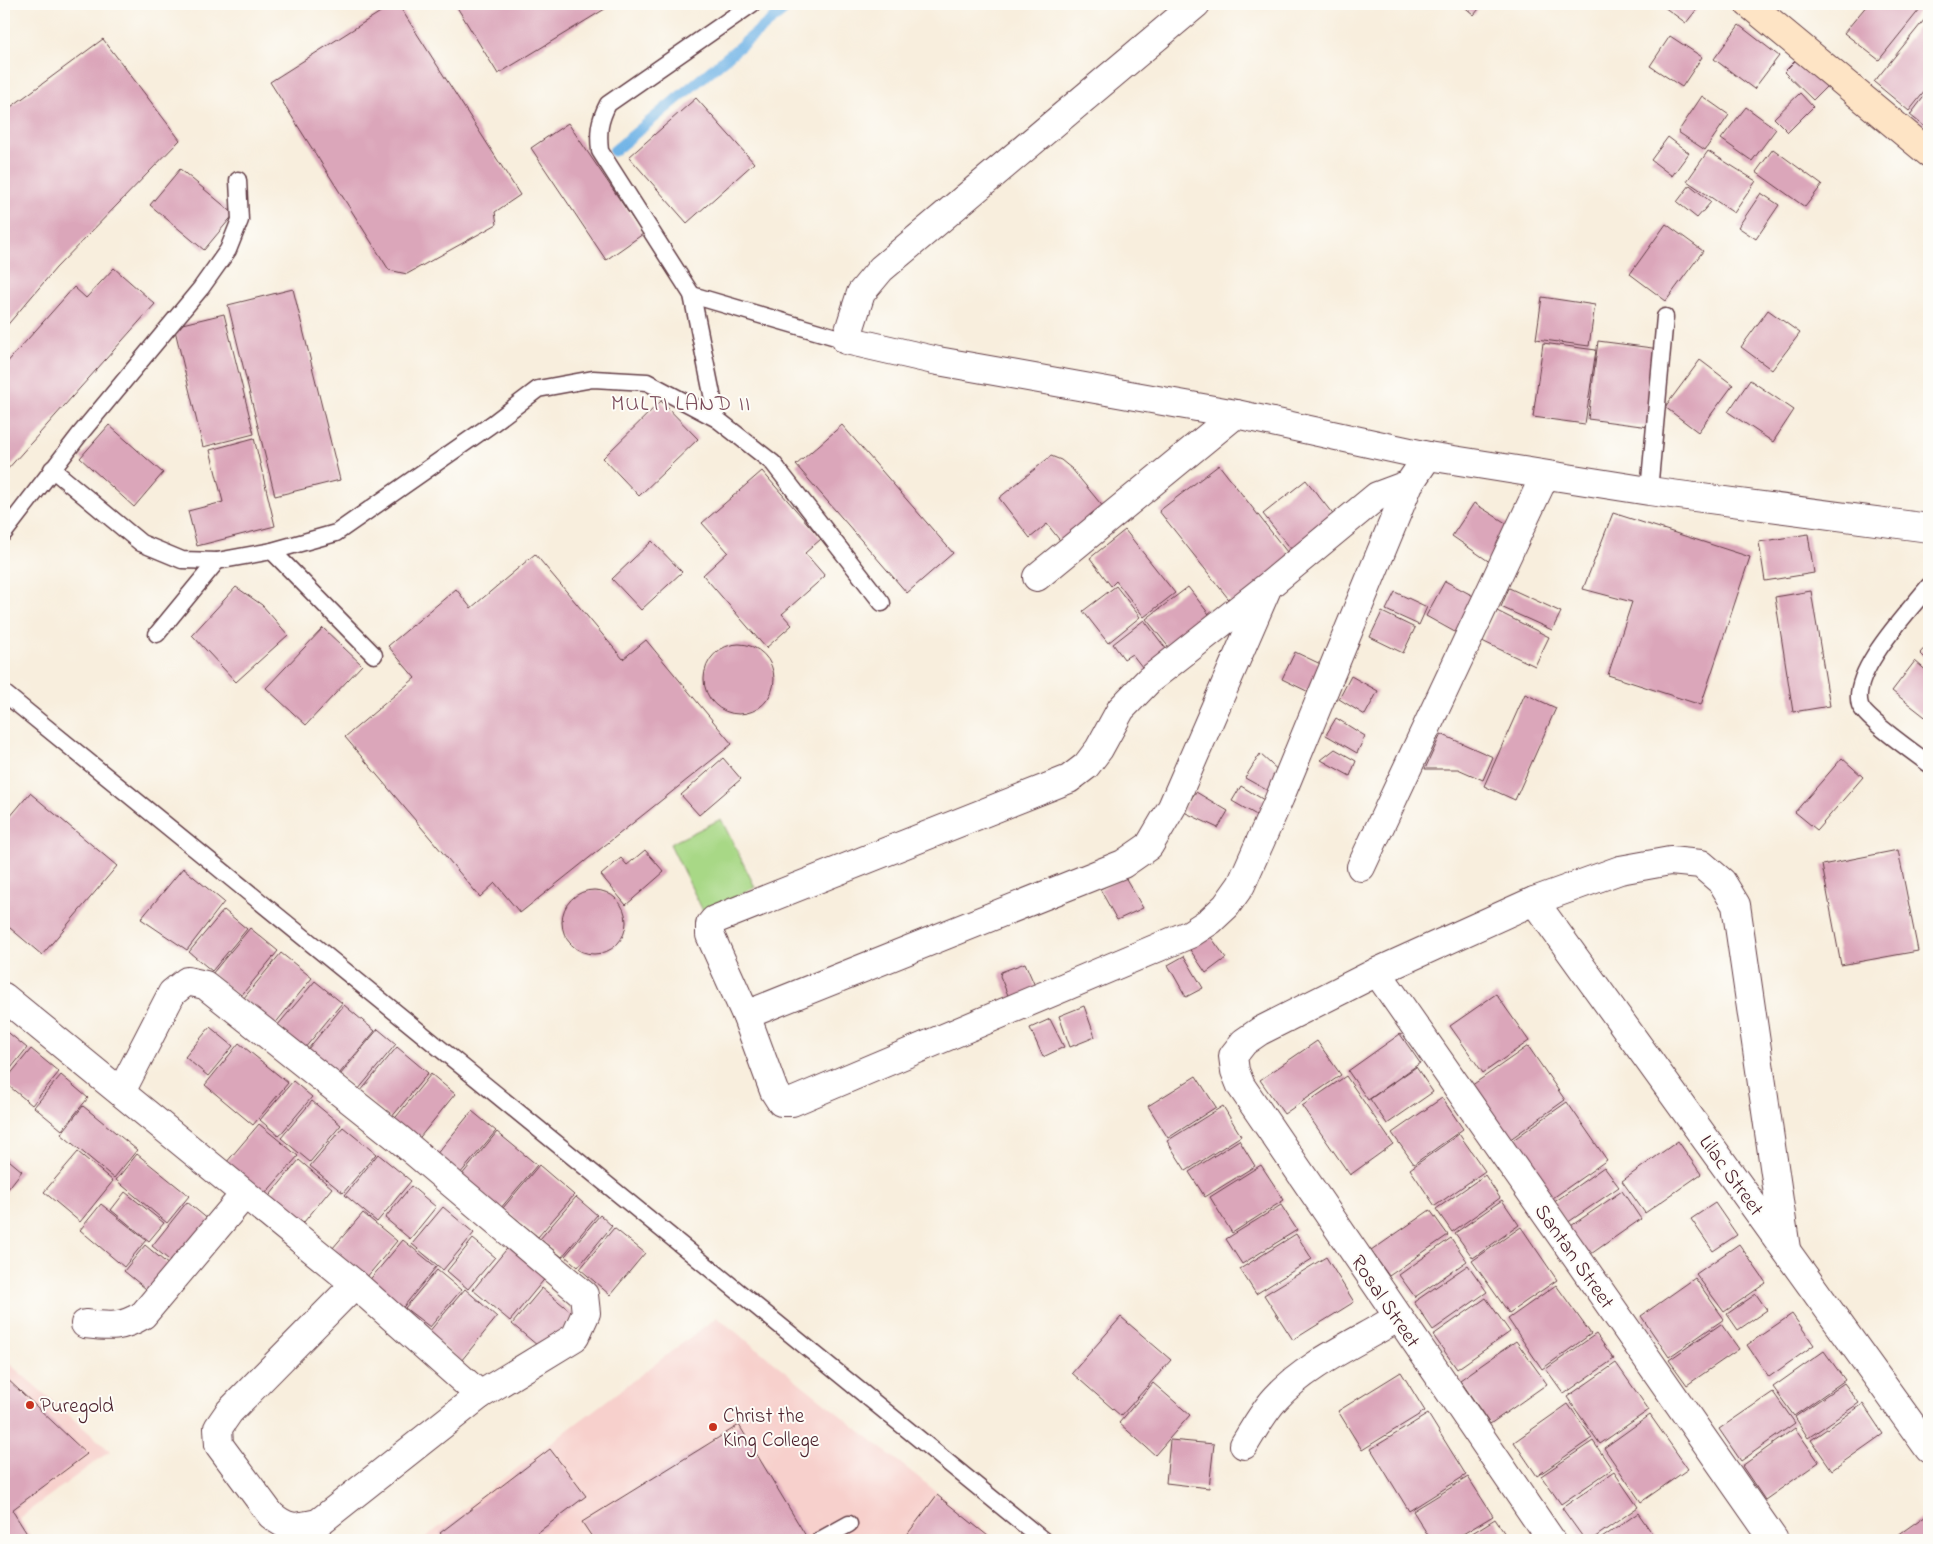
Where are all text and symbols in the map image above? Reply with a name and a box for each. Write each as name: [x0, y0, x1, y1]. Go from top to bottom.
district label: MULTI LAND II: [611, 389, 751, 421]
street label: Lilac Street: [1691, 1129, 1770, 1223]
street label: Santan Street: [1526, 1199, 1621, 1316]
street label: Rosal Street: [1342, 1250, 1426, 1355]
place label: Puregold: [40, 1392, 114, 1424]
marker: Puregold: [24, 1399, 36, 1411]
place label: Christ the King College: [723, 1402, 820, 1458]
marker: Christ the King College: [707, 1421, 719, 1433]

